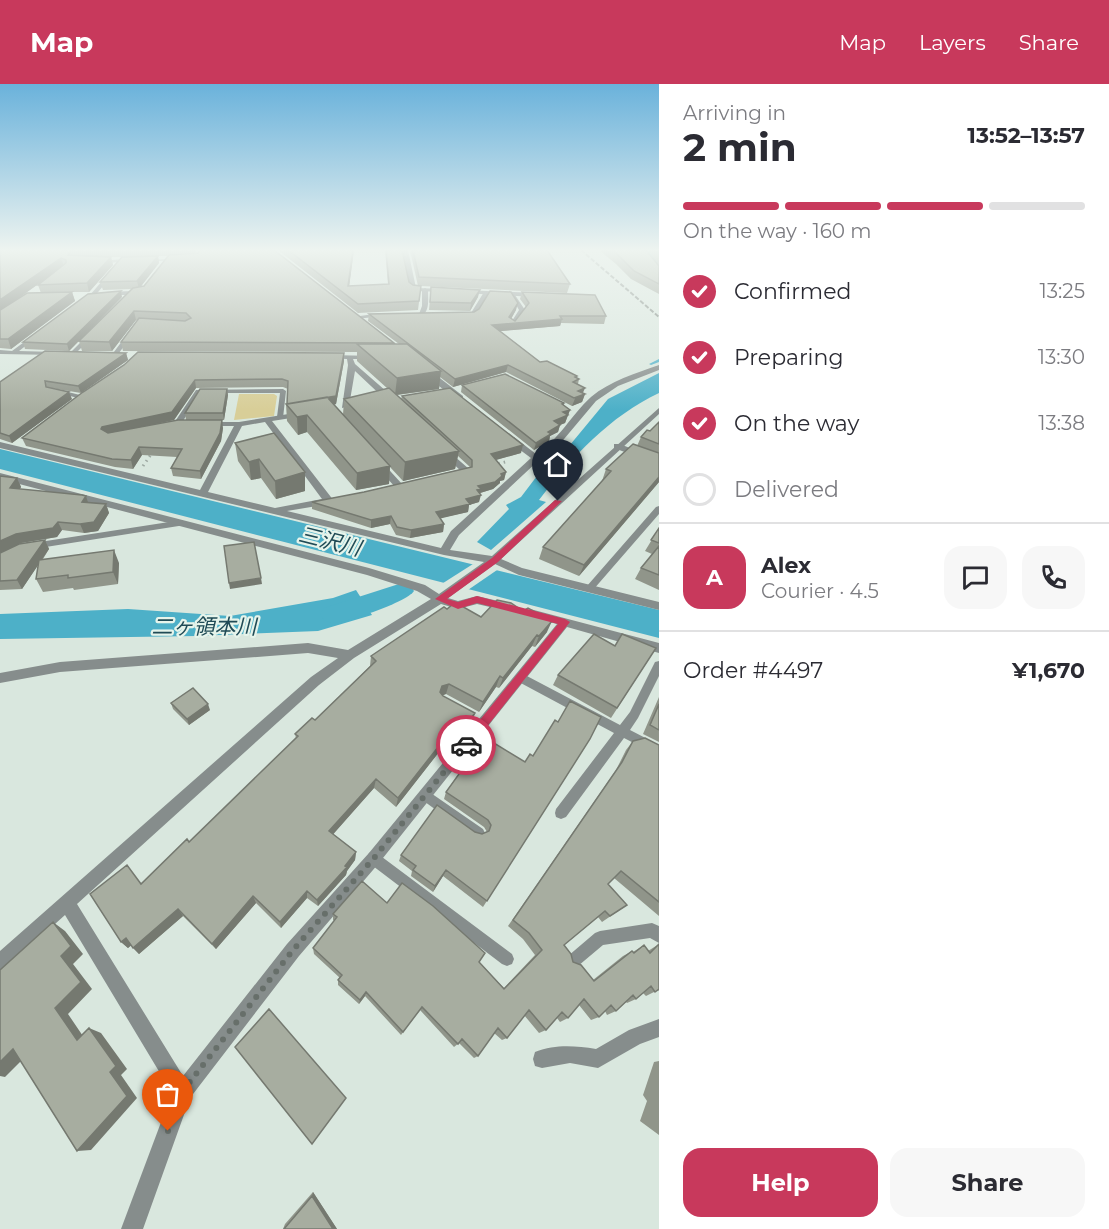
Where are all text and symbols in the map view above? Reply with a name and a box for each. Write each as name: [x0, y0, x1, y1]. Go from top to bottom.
text: Map: [30, 25, 93, 59]
text: Map: [839, 30, 886, 55]
text: Layers: [919, 30, 986, 55]
text: Share: [1019, 30, 1079, 55]
text: Arriving in: [683, 101, 786, 125]
text: 13:52–13:57: [967, 122, 1085, 149]
text: 2 min: [683, 123, 797, 171]
text: On the way · 160 m: [683, 219, 872, 243]
icon: check: [683, 275, 716, 308]
text: Confirmed: [734, 278, 851, 305]
text: 13:25: [1040, 279, 1085, 303]
icon: check: [683, 341, 716, 374]
text: Preparing: [734, 344, 843, 371]
text: 13:30: [1038, 345, 1085, 369]
icon: check: [683, 407, 716, 440]
text: On the way: [734, 410, 859, 437]
text: 13:38: [1038, 411, 1085, 435]
pin: [532, 439, 583, 501]
icon: home: [541, 448, 574, 481]
text: Delivered: [734, 476, 839, 503]
water label: 三沢川: [296, 521, 366, 561]
button: chat: [944, 546, 1007, 609]
button: phone: [1022, 546, 1085, 609]
text: Alex: [761, 552, 811, 579]
text: A: [706, 564, 723, 591]
text: Courier · 4.5: [761, 579, 879, 603]
water label: 二ヶ領本川: [152, 614, 258, 639]
text: Order #4497: [683, 657, 823, 684]
text: ¥1,670: [1012, 657, 1085, 684]
courier: [436, 715, 496, 775]
icon: car: [450, 729, 483, 762]
pin: [142, 1069, 193, 1131]
icon: bag: [151, 1078, 184, 1111]
button: Help: [683, 1148, 878, 1217]
button: Share: [890, 1148, 1085, 1217]

